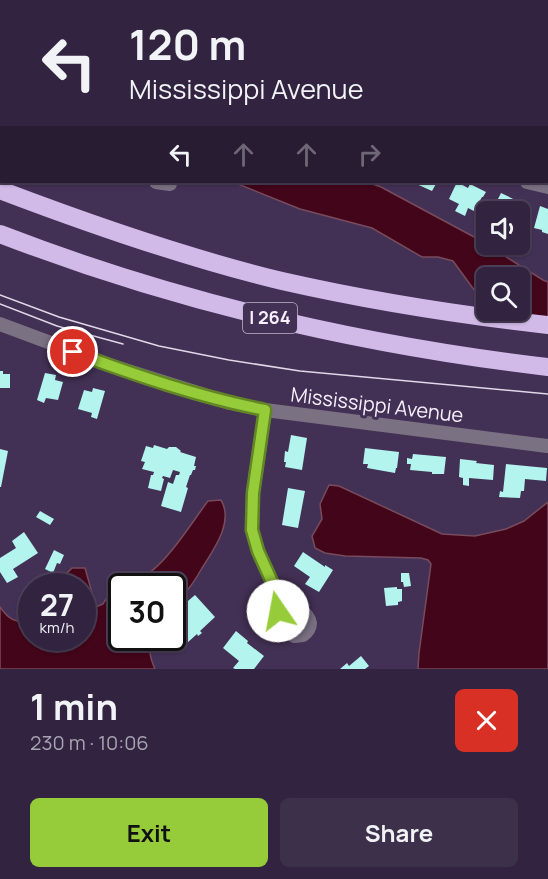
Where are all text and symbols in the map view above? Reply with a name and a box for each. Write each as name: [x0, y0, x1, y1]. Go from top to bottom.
text: 120 m: [129, 15, 246, 73]
icon: left: [30, 24, 108, 102]
text: Mississippi Avenue: [129, 70, 363, 107]
icon: left: [164, 138, 197, 171]
icon: ahead: [227, 138, 260, 171]
icon: ahead: [290, 138, 323, 171]
icon: right: [353, 138, 386, 171]
map controls: [476, 201, 530, 321]
button: sound: [476, 201, 530, 255]
button: search: [476, 267, 530, 321]
road number: I 264: [243, 303, 297, 333]
pin: [47, 326, 98, 377]
icon: arrive: [56, 335, 89, 368]
street label: Mississippi Avenue: [289, 381, 465, 428]
speed limit sign: 30: [108, 573, 186, 651]
position arrow: [246, 579, 310, 643]
text: 27: [40, 584, 74, 625]
text: km/h: [40, 617, 74, 638]
text: 1 min: [30, 682, 118, 731]
button: close: [455, 689, 518, 752]
text: 230 m · 10:06: [30, 729, 149, 756]
button: Exit: [30, 798, 268, 867]
button: Share: [280, 798, 518, 867]

